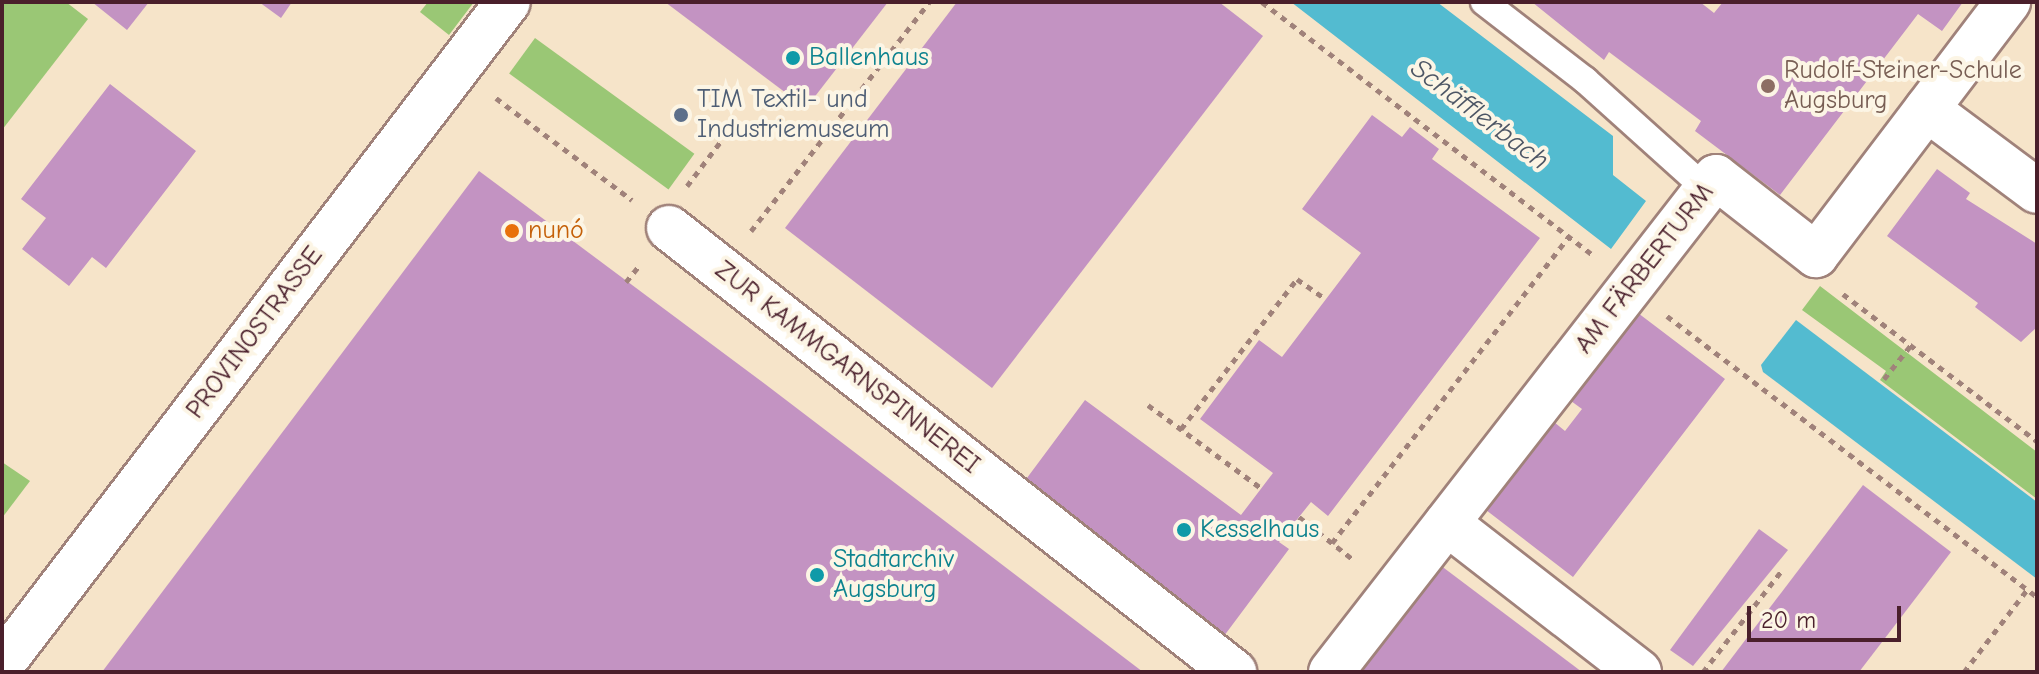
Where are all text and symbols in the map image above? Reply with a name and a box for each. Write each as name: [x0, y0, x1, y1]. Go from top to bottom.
place label: Ballenhaus: [809, 42, 929, 74]
marker: Ballenhaus: [784, 49, 802, 67]
water label: Schäfflerbach: [1404, 51, 1556, 177]
place label: Rudolf-Steiner-Schule Augsburg: [1784, 55, 2022, 116]
marker: Rudolf-Steiner-Schule Augsburg: [1759, 77, 1777, 95]
place label: TIM Textil- und Industriemuseum: [697, 84, 889, 146]
marker: TIM Textil- und Industriemuseum: [672, 106, 690, 124]
street label: AM FÄRBERTURM: [1569, 178, 1721, 360]
place label: nunó: [528, 215, 584, 247]
marker: nunó: [503, 222, 521, 240]
street label: PROVINOSTRASSE: [180, 241, 330, 425]
street label: ZUR KAMMGARNSPINNEREI: [709, 255, 985, 481]
place label: Kesselhaus: [1200, 514, 1319, 546]
marker: Kesselhaus: [1175, 521, 1193, 539]
place label: Stadtarchiv Augsburg: [833, 544, 954, 606]
marker: Stadtarchiv Augsburg: [808, 566, 826, 584]
scale bar: [1751, 590, 1905, 640]
text: 20 m: [1761, 606, 1816, 634]

